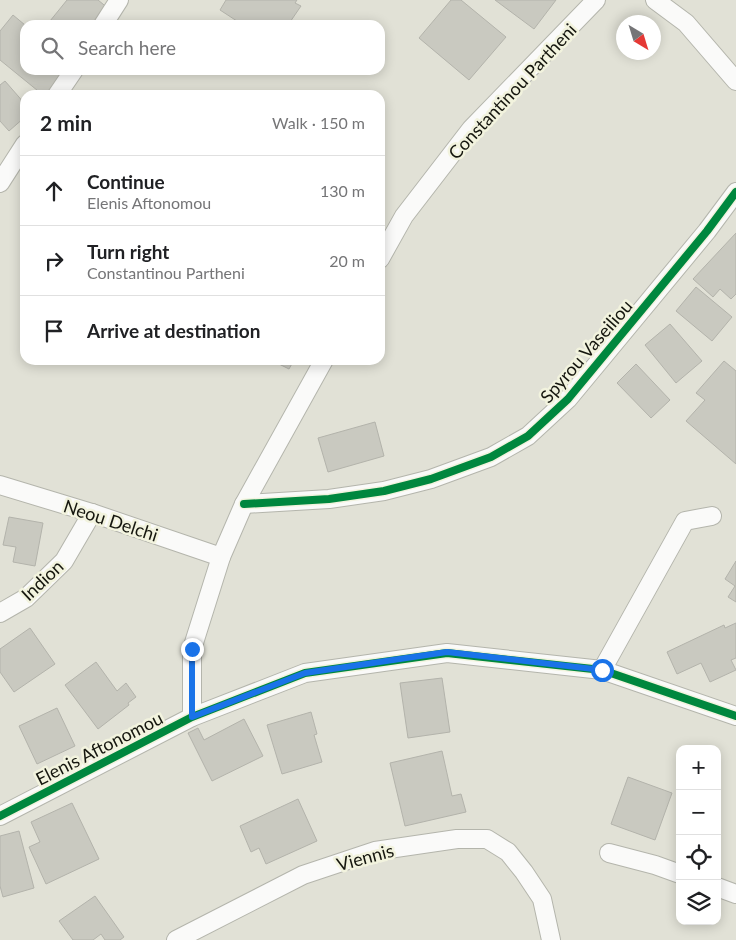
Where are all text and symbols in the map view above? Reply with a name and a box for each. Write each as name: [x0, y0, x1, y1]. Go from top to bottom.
north arrow: [616, 15, 661, 60]
street label: Constantinou Partheni: [443, 19, 581, 163]
search box: [20, 20, 385, 75]
icon: search: [38, 34, 66, 62]
text: Search here: [78, 36, 176, 59]
text: 2 min: [40, 110, 92, 135]
text: Walk · 150 m: [272, 113, 365, 132]
text: Continue: [87, 170, 165, 193]
icon: ahead: [40, 177, 68, 205]
text: 130 m: [320, 181, 365, 200]
text: Elenis Aftonomou: [87, 193, 211, 212]
text: Turn right: [87, 240, 169, 263]
icon: right: [40, 247, 68, 275]
text: 20 m: [329, 251, 365, 270]
text: Constantinou Partheni: [87, 263, 245, 282]
street label: Spyrou Vaseiliou: [535, 295, 637, 407]
icon: arrive: [40, 317, 68, 345]
text: Arrive at destination: [87, 319, 260, 342]
street label: Neou Delchi: [61, 494, 161, 546]
street label: Indion: [16, 555, 68, 605]
route end: [181, 638, 204, 661]
route start: [591, 659, 614, 682]
street label: Elenis Aftonomou: [32, 706, 166, 790]
map controls: [676, 745, 721, 925]
button: +: [676, 745, 721, 790]
button: −: [676, 790, 721, 835]
button: locate: [676, 835, 721, 880]
street label: Viennis: [334, 839, 396, 875]
button: layers: [676, 880, 721, 925]

